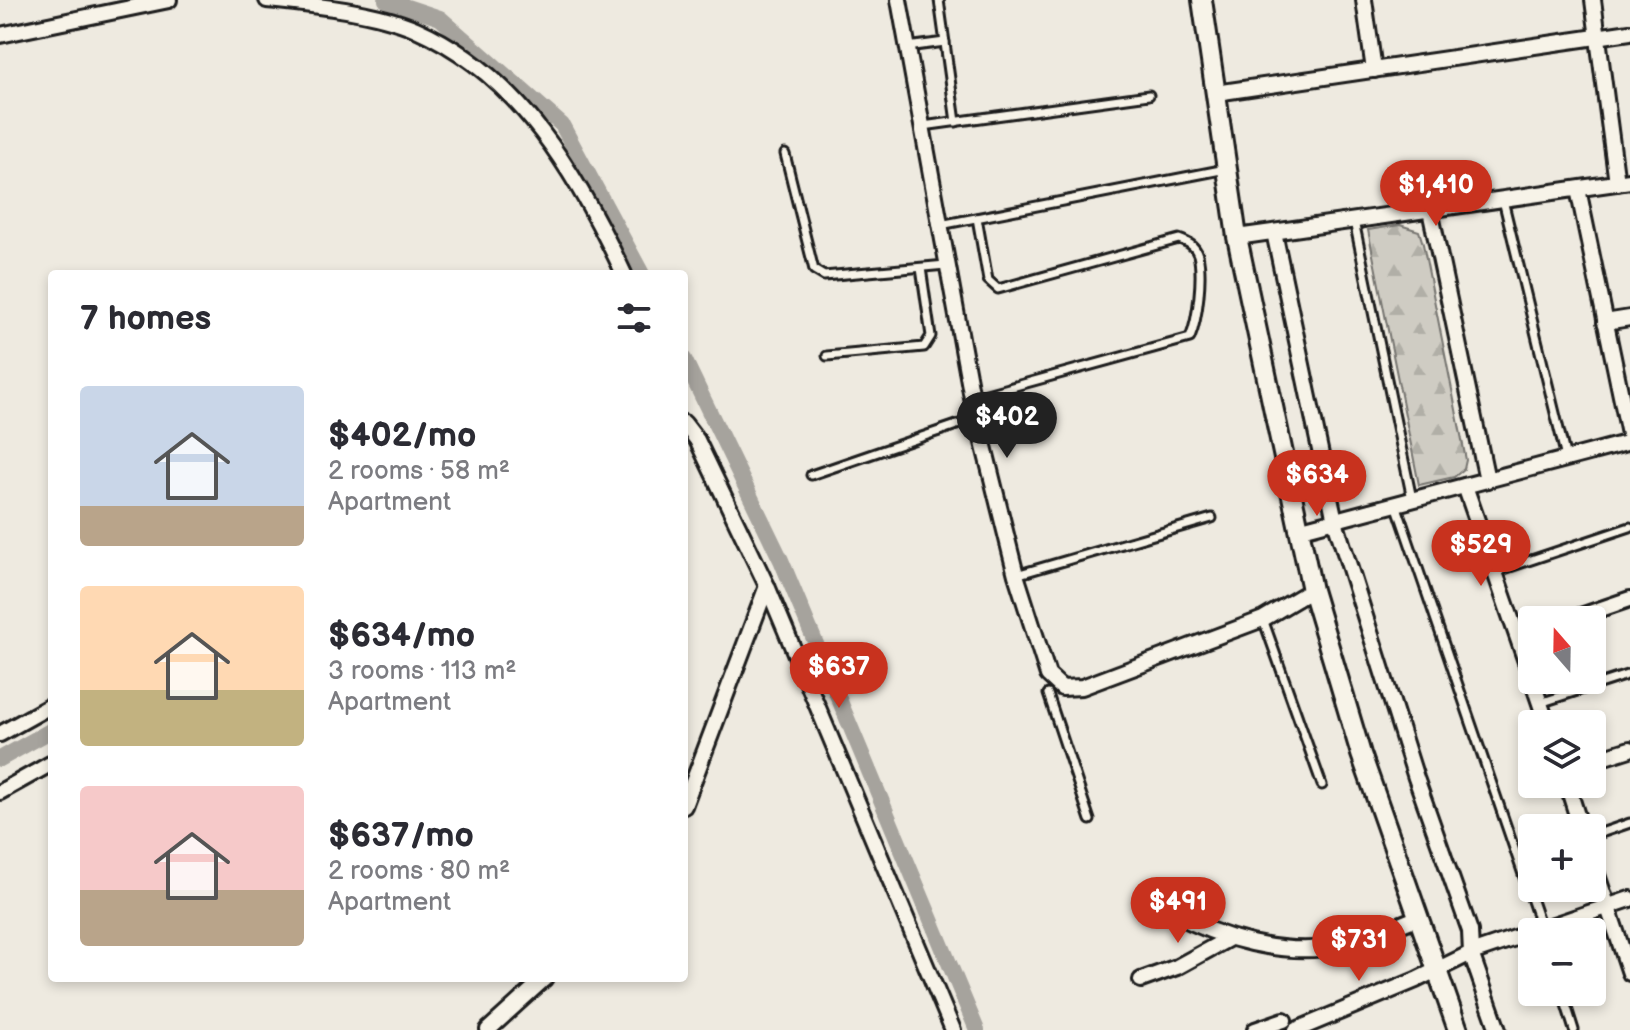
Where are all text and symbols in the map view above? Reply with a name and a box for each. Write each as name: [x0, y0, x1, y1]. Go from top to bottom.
pin: $1,410: [1371, 160, 1501, 228]
text: $1,410: [1398, 170, 1474, 201]
icon: filters: [612, 296, 656, 340]
text: 7 homes: [80, 298, 211, 339]
pin: $402: [960, 392, 1054, 460]
text: $402: [975, 402, 1039, 433]
text: $402/mo: [328, 415, 476, 456]
icon: home: [144, 418, 240, 514]
pin: $634: [1270, 450, 1364, 518]
text: 2 rooms · 58 m²: [328, 456, 510, 487]
text: $634: [1285, 460, 1349, 491]
text: Apartment: [328, 487, 451, 518]
pin: $529: [1434, 520, 1528, 588]
text: $529: [1450, 530, 1512, 561]
north arrow: [1518, 606, 1606, 694]
map controls: [1518, 606, 1606, 1006]
text: $634/mo: [328, 615, 475, 656]
icon: home: [144, 618, 240, 714]
pin: $637: [792, 642, 886, 710]
text: $637: [808, 652, 870, 683]
text: 3 rooms · 113 m²: [328, 656, 517, 687]
text: Apartment: [328, 687, 451, 718]
button: layers: [1518, 710, 1606, 798]
button: +: [1518, 814, 1606, 902]
text: $637/mo: [328, 815, 474, 856]
icon: home: [144, 818, 240, 914]
text: 2 rooms · 80 m²: [328, 856, 510, 887]
pin: $491: [1131, 877, 1225, 945]
text: Apartment: [328, 887, 451, 918]
text: $491: [1149, 887, 1207, 918]
pin: $731: [1312, 915, 1406, 983]
button: −: [1518, 918, 1606, 1006]
text: $731: [1330, 925, 1388, 956]

